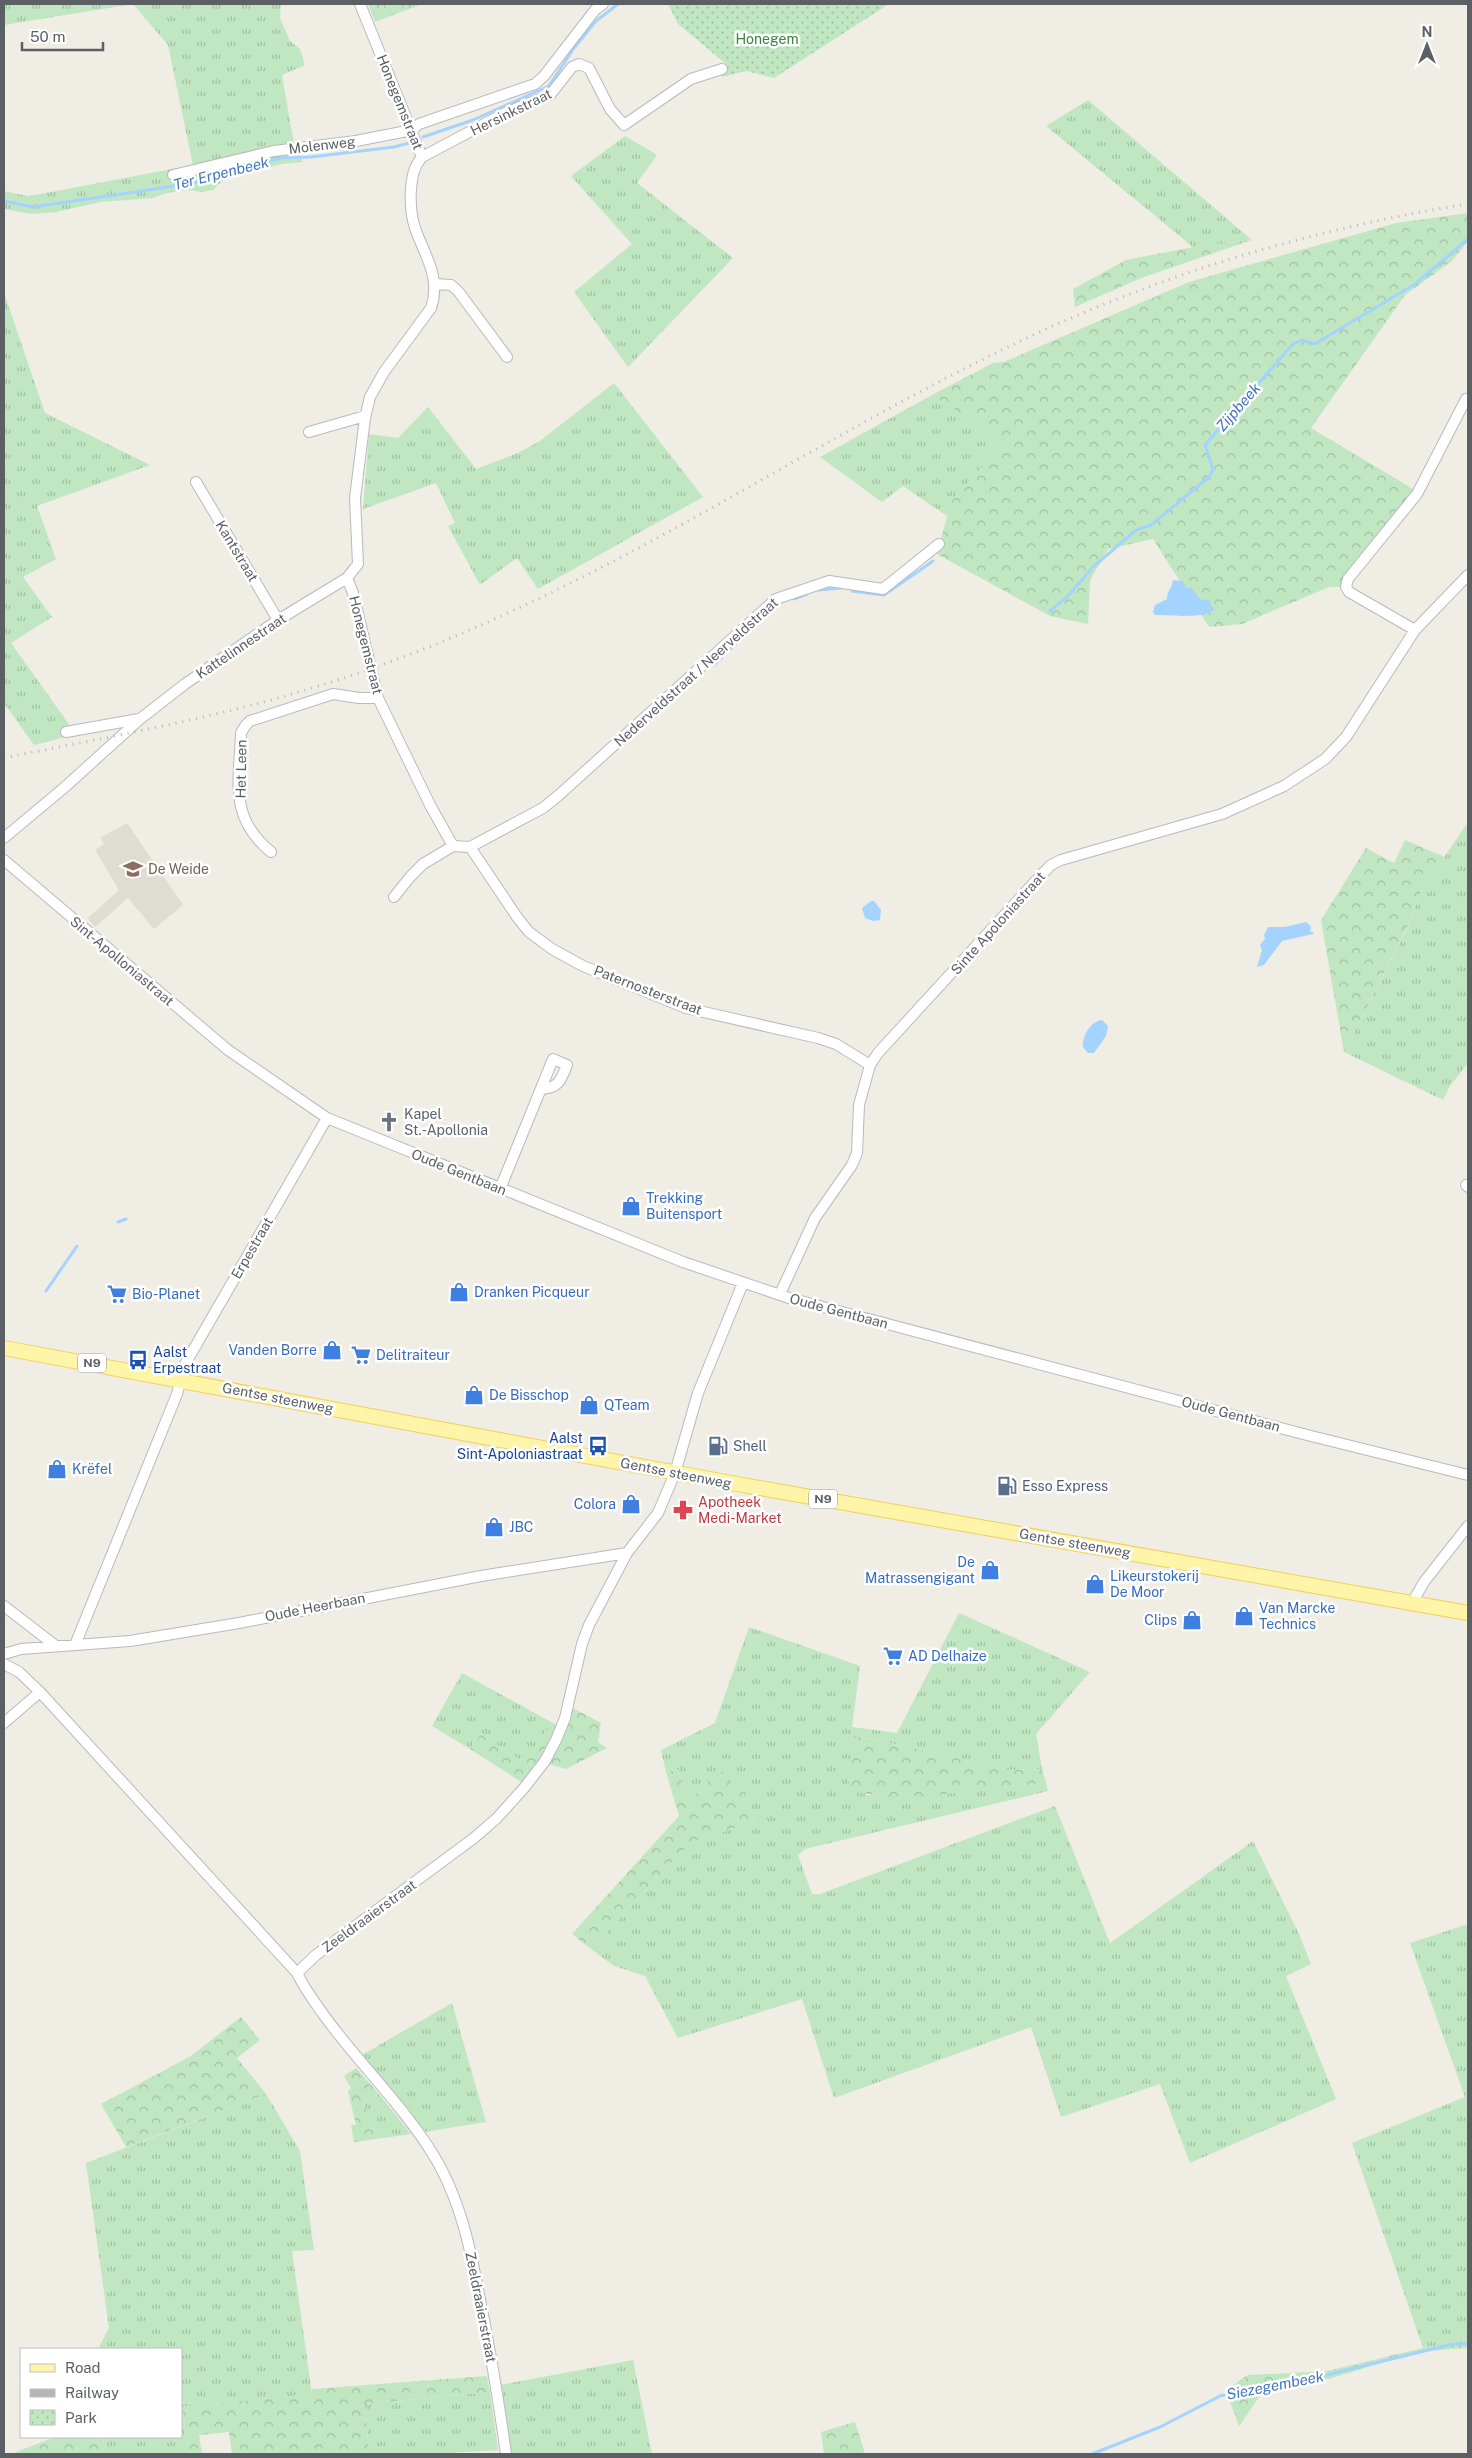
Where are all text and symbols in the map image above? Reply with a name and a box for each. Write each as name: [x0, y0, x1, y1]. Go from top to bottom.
scale bar: [22, 20, 104, 52]
north arrow: [1402, 20, 1452, 70]
text: N: [1422, 24, 1432, 40]
text: 50 m: [30, 28, 65, 45]
park label: Honegem: [735, 31, 799, 47]
street label: Honegemstraat: [374, 52, 426, 152]
street label: Hersinkstraat: [468, 85, 554, 139]
street label: Molenweg: [288, 133, 357, 157]
water label: Ter Erpenbeek: [172, 153, 271, 193]
water label: Zijpbeek: [1212, 379, 1264, 435]
street label: Kantstraat: [212, 517, 262, 585]
street label: Honegemstraat: [346, 594, 386, 696]
street label: Nederveldstraat / Neerveldstraat: [611, 594, 781, 750]
street label: Kattelinnestraat: [193, 610, 289, 682]
street label: Het Leen: [232, 739, 250, 799]
school or university icon: De Weide: [122, 858, 144, 880]
place label: De Weide: [148, 861, 209, 877]
street label: Sinte Apoloniastraat: [948, 868, 1048, 978]
street label: Sint-Apolloniastraat: [67, 913, 177, 1009]
street label: Paternosterstraat: [592, 962, 704, 1018]
place label: Kapel St.-Apollonia: [404, 1106, 488, 1138]
church icon: Kapel St.-Apollonia: [378, 1111, 400, 1133]
street label: Oude Gentbaan: [409, 1146, 509, 1198]
place label: Trekking Buitensport: [646, 1190, 722, 1222]
shop icon: Trekking Buitensport: [620, 1195, 642, 1217]
street label: Erpestraat: [228, 1214, 276, 1282]
shop icon: Dranken Picqueur: [448, 1281, 470, 1303]
supermarket icon: Bio-Planet: [106, 1283, 128, 1305]
place label: Dranken Picqueur: [474, 1284, 590, 1300]
place label: Bio-Planet: [132, 1286, 200, 1302]
street label: Oude Gentbaan: [788, 1290, 890, 1332]
shop icon: Vanden Borre: [321, 1339, 343, 1361]
place label: Vanden Borre: [228, 1342, 317, 1358]
place label: Aalst Erpestraat: [153, 1344, 221, 1376]
supermarket icon: Delitraiteur: [350, 1344, 372, 1366]
place label: Delitraiteur: [376, 1347, 450, 1363]
bus stop icon: Aalst Erpestraat: [127, 1349, 149, 1371]
road number: N9: [78, 1354, 106, 1372]
street label: Gentse steenweg: [221, 1379, 335, 1417]
shop icon: De Bisschop: [463, 1384, 485, 1406]
place label: De Bisschop: [489, 1387, 569, 1403]
street label: Oude Gentbaan: [1180, 1393, 1282, 1435]
shop icon: QTeam: [578, 1394, 600, 1416]
place label: QTeam: [604, 1397, 650, 1413]
place label: Aalst Sint-Apoloniastraat: [457, 1430, 583, 1462]
bus stop icon: Aalst Sint-Apoloniastraat: [587, 1435, 609, 1457]
fuel station icon: Shell: [707, 1435, 729, 1457]
place label: Shell: [733, 1438, 767, 1454]
street label: Gentse steenweg: [619, 1454, 733, 1492]
shop icon: Krëfel: [46, 1458, 68, 1480]
place label: Krëfel: [72, 1461, 112, 1477]
fuel station icon: Esso Express: [996, 1475, 1018, 1497]
place label: Esso Express: [1022, 1478, 1108, 1494]
road number: N9: [809, 1490, 837, 1508]
shop icon: Colora: [620, 1493, 642, 1515]
place label: Apotheek Medi-Market: [698, 1494, 782, 1526]
place label: Colora: [574, 1496, 616, 1512]
pharmacy icon: Apotheek Medi-Market: [672, 1499, 694, 1521]
shop icon: JBC: [483, 1516, 505, 1538]
place label: JBC: [509, 1519, 533, 1535]
street label: Gentse steenweg: [1018, 1525, 1132, 1561]
place label: De Matrassengigant: [865, 1554, 975, 1586]
shop icon: De Matrassengigant: [979, 1559, 1001, 1581]
place label: Likeurstokerij De Moor: [1110, 1568, 1199, 1600]
shop icon: Likeurstokerij De Moor: [1084, 1573, 1106, 1595]
street label: Oude Heerbaan: [264, 1589, 366, 1625]
place label: Van Marcke Technics: [1259, 1600, 1336, 1632]
shop icon: Van Marcke Technics: [1233, 1605, 1255, 1627]
shop icon: Clips: [1181, 1609, 1203, 1631]
place label: Clips: [1144, 1612, 1177, 1628]
supermarket icon: AD Delhaize: [882, 1645, 904, 1667]
place label: AD Delhaize: [908, 1648, 987, 1664]
street label: Zeeldraaierstraat: [319, 1876, 419, 1956]
street label: Zeeldraaierstraat: [462, 2250, 500, 2364]
legend: [20, 2348, 182, 2438]
text: Road: [65, 2359, 101, 2376]
water label: Siezegembeek: [1225, 2367, 1326, 2403]
text: Railway: [65, 2384, 119, 2401]
text: Park: [65, 2409, 97, 2426]

